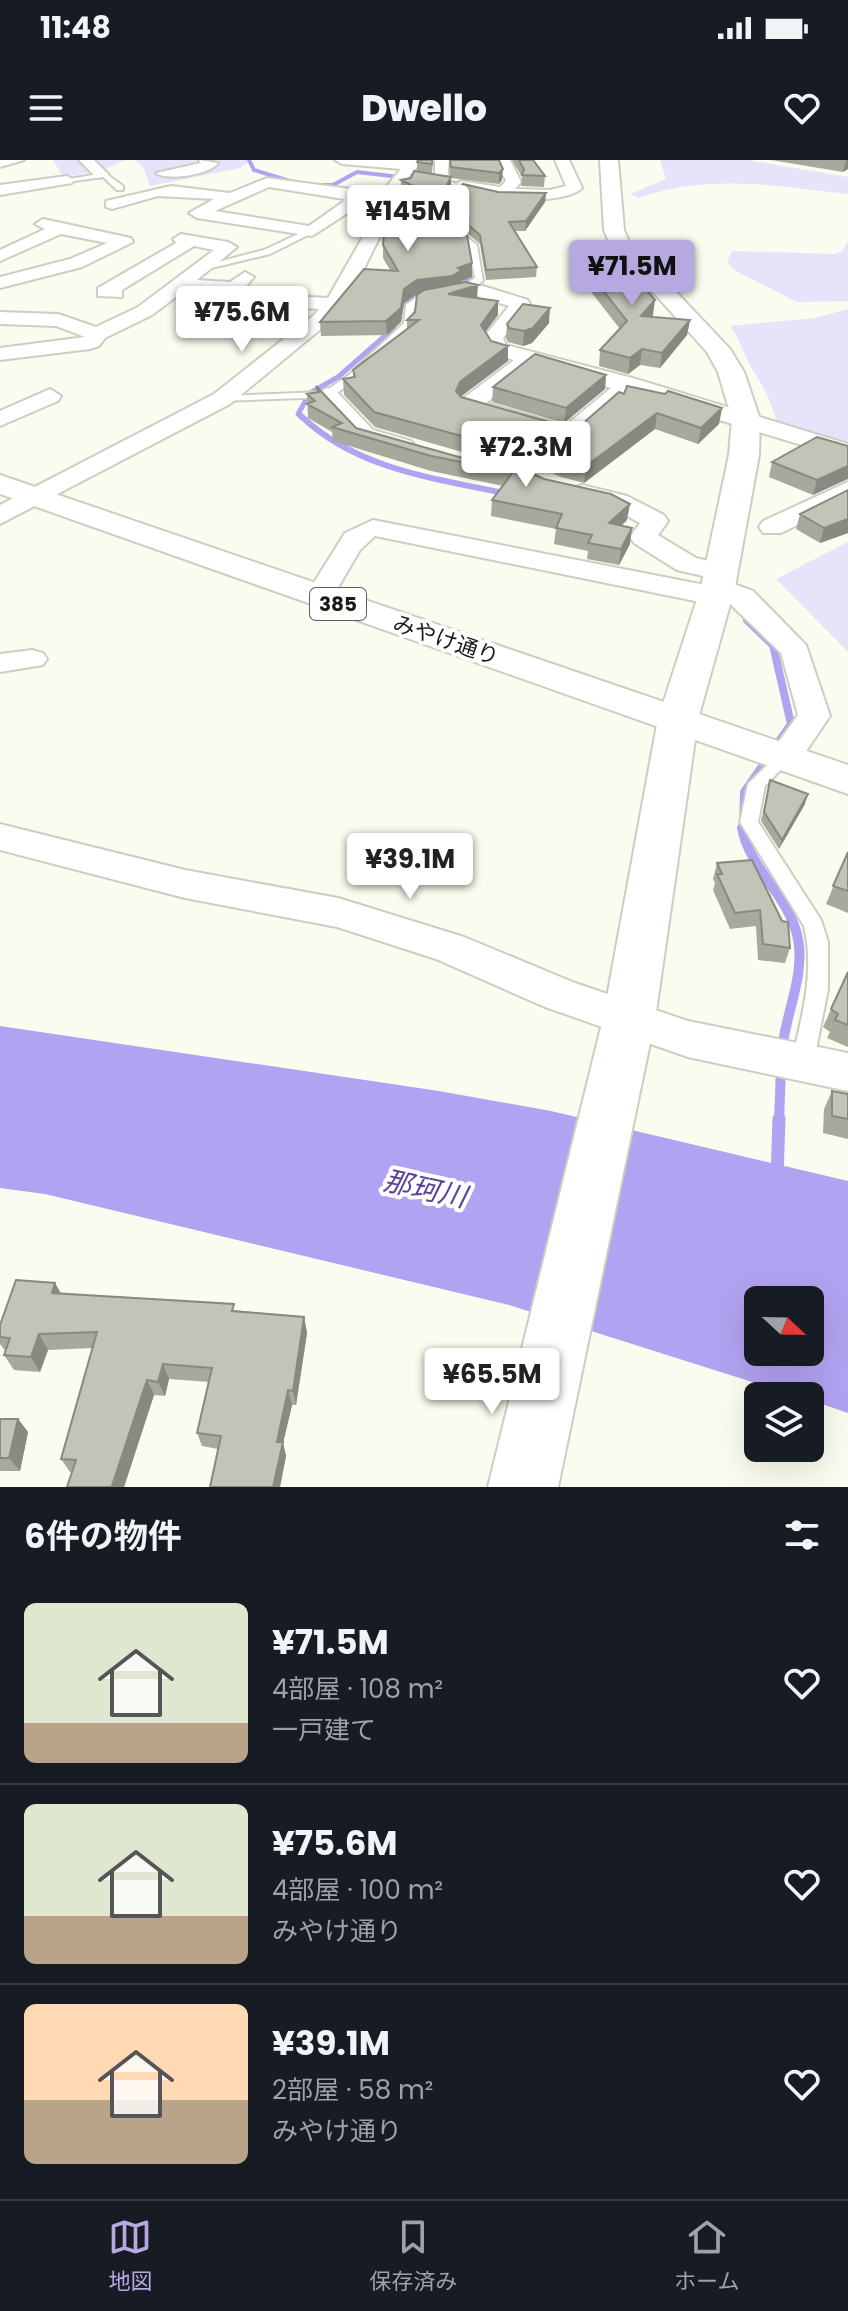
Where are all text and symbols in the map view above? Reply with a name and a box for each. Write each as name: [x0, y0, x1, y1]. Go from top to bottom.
text: 11:48: [40, 6, 111, 49]
text: Dwello: [361, 83, 487, 134]
icon: menu: [24, 86, 68, 130]
icon: heart: [780, 86, 824, 130]
pin: ¥145M: [352, 185, 464, 253]
text: ¥145M: [365, 193, 451, 229]
pin: ¥71.5M: [567, 240, 697, 308]
text: ¥71.5M: [587, 248, 677, 284]
pin: ¥75.6M: [177, 286, 307, 354]
text: ¥75.6M: [194, 294, 290, 330]
pin: ¥72.3M: [461, 421, 591, 489]
text: ¥72.3M: [479, 429, 573, 465]
road number: 385: [310, 588, 366, 620]
street label: みやけ通り: [389, 607, 503, 673]
pin: ¥39.1M: [345, 833, 475, 901]
text: ¥39.1M: [365, 841, 455, 877]
water label: 那珂川: [380, 1161, 473, 1217]
north arrow: [744, 1286, 824, 1366]
map controls: [744, 1286, 824, 1462]
pin: ¥65.5M: [427, 1348, 557, 1416]
text: ¥65.5M: [442, 1356, 542, 1392]
button: layers: [744, 1382, 824, 1462]
text: 6件の物件: [24, 1512, 182, 1560]
icon: filters: [780, 1513, 824, 1557]
text: ¥71.5M: [272, 1618, 389, 1666]
icon: home: [88, 1635, 184, 1731]
icon: heart: [780, 1661, 824, 1705]
text: 4部屋 · 108 m²: [272, 1671, 443, 1707]
text: 一戸建て: [272, 1712, 376, 1748]
text: ¥75.6M: [272, 1819, 398, 1867]
icon: home: [88, 1836, 184, 1932]
icon: heart: [780, 1862, 824, 1906]
text: 4部屋 · 100 m²: [272, 1872, 443, 1908]
text: みやけ通り: [272, 1913, 402, 1949]
text: ¥39.1M: [272, 2019, 390, 2067]
icon: home: [88, 2036, 184, 2132]
icon: heart: [780, 2062, 824, 2106]
text: 2部屋 · 58 m²: [272, 2072, 433, 2108]
text: みやけ通り: [272, 2113, 402, 2149]
tab: 地図: [108, 2215, 152, 2298]
tab: 保存済み: [369, 2215, 457, 2298]
tab: ホーム: [674, 2215, 740, 2298]

